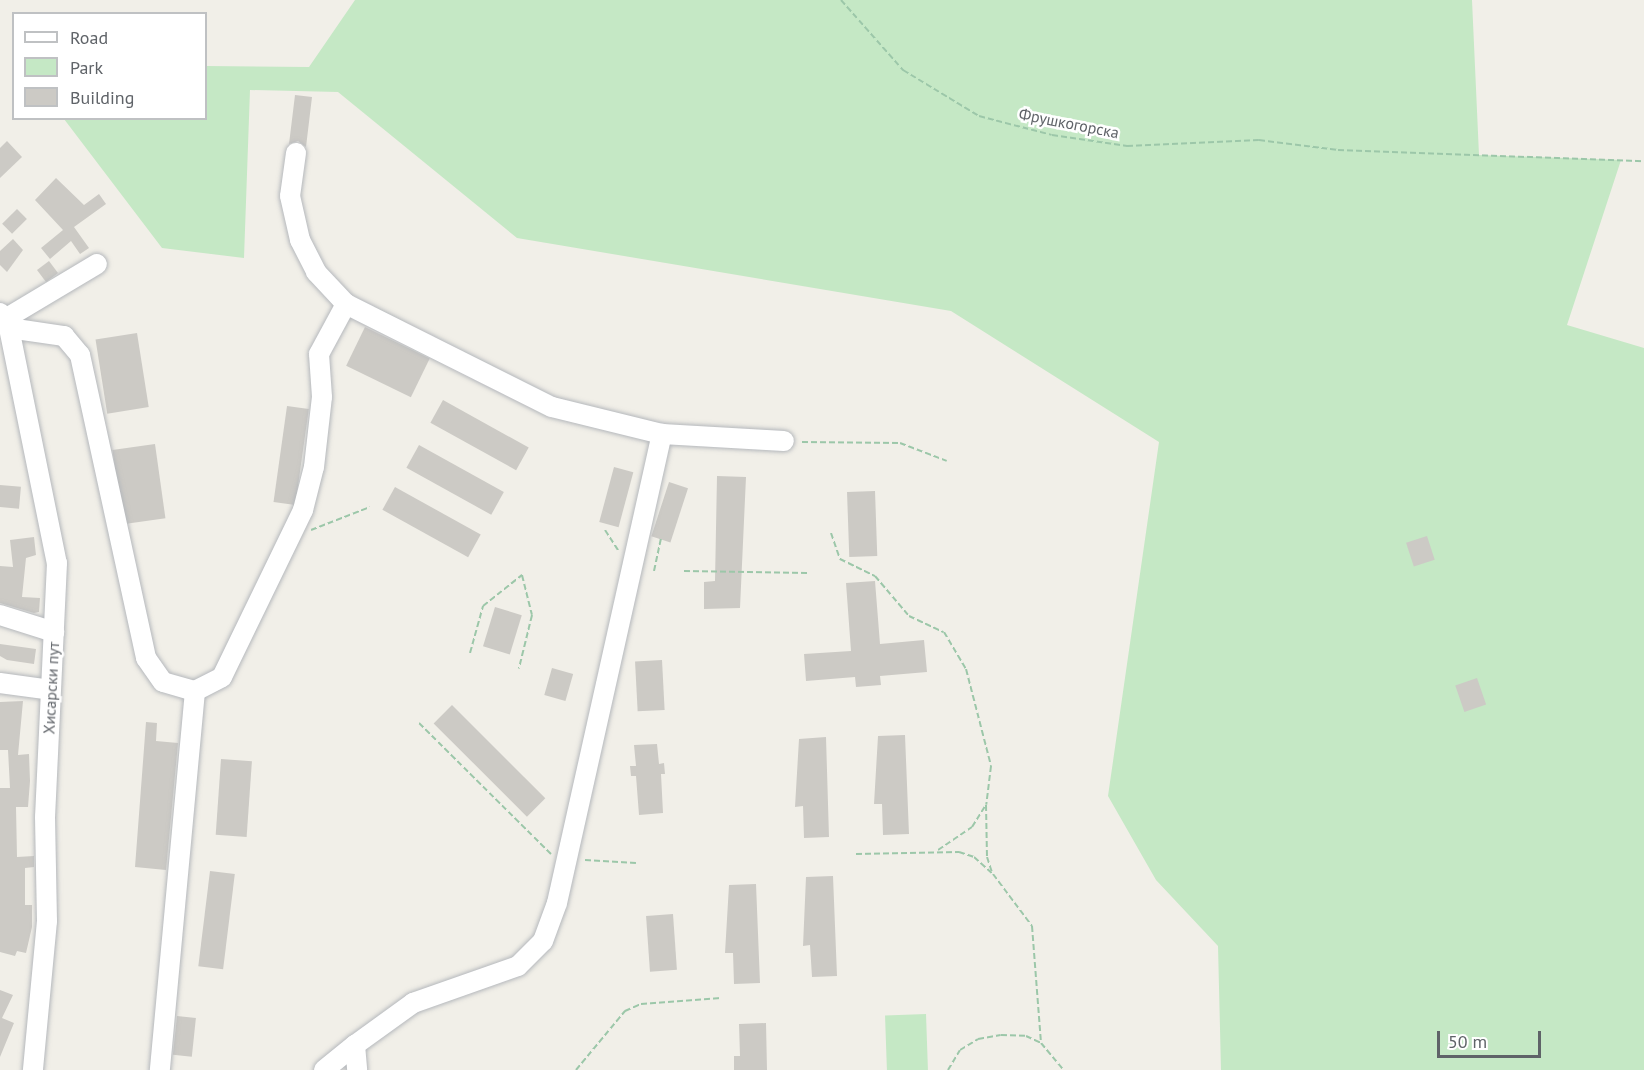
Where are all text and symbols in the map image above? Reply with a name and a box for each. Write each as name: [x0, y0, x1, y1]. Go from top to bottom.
legend: [12, 12, 207, 120]
text: Road: [70, 26, 108, 49]
text: Park: [70, 56, 103, 79]
text: Building: [70, 86, 134, 109]
street label: Фрушкогорска: [1017, 104, 1121, 142]
street label: Хисарски пут: [39, 641, 63, 735]
scale bar: [1440, 1019, 1544, 1057]
text: 50 m: [1448, 1030, 1487, 1053]

